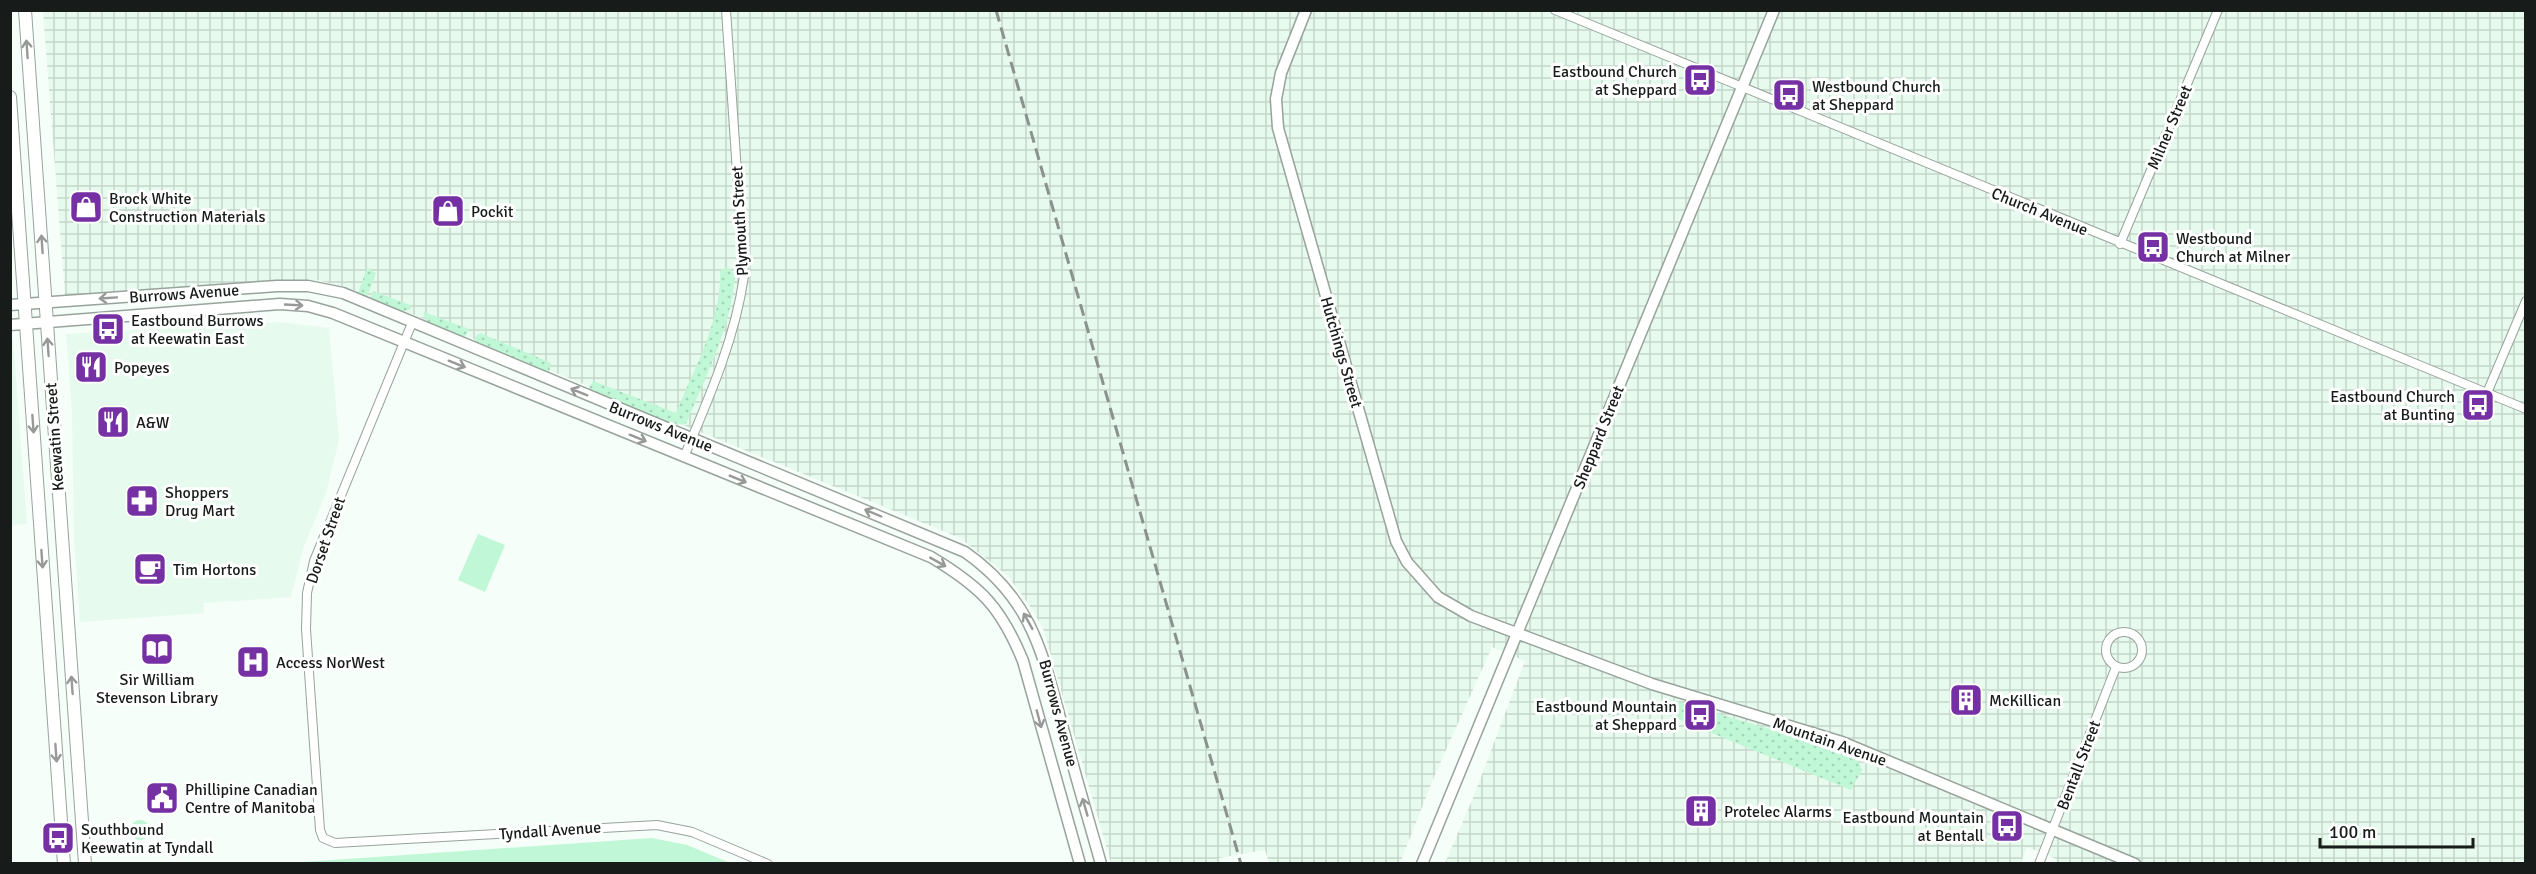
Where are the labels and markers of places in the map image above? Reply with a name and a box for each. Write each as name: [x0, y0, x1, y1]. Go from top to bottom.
place label: Eastbound Church at Sheppard: [1552, 62, 1677, 100]
bus stop icon: Eastbound Church at Sheppard: [1682, 62, 1718, 98]
bus stop icon: Westbound Church at Sheppard: [1771, 77, 1807, 113]
place label: Westbound Church at Sheppard: [1812, 77, 1941, 115]
shop icon: Brock White Construction Materials: [68, 189, 104, 225]
place label: Brock White Construction Materials: [109, 189, 266, 227]
shop icon: Pockit: [430, 193, 466, 229]
place label: Pockit: [471, 202, 514, 222]
bus stop icon: Westbound Church at Milner: [2135, 229, 2171, 265]
place label: Westbound Church at Milner: [2176, 229, 2290, 267]
bus stop icon: Eastbound Burrows at Keewatin East: [90, 311, 126, 347]
place label: Eastbound Burrows at Keewatin East: [131, 311, 264, 349]
restaurant icon: Popeyes: [73, 349, 109, 385]
place label: Popeyes: [114, 358, 170, 378]
place label: Eastbound Church at Bunting: [2330, 387, 2455, 425]
bus stop icon: Eastbound Church at Bunting: [2460, 387, 2496, 423]
restaurant icon: A&W: [95, 404, 131, 440]
place label: A&W: [136, 413, 170, 433]
pharmacy icon: Shoppers Drug Mart: [124, 483, 160, 519]
place label: Shoppers Drug Mart: [165, 483, 235, 521]
cafe icon: Tim Hortons: [132, 551, 168, 587]
place label: Tim Hortons: [173, 560, 256, 580]
library icon: Sir William Stevenson Library: [139, 631, 175, 667]
hospital icon: Access NorWest: [235, 644, 271, 680]
place label: Access NorWest: [276, 653, 385, 673]
place label: Sir William Stevenson Library: [96, 670, 219, 708]
building icon: McKillican: [1948, 682, 1984, 718]
place label: McKillican: [1989, 691, 2061, 711]
place label: Eastbound Mountain at Sheppard: [1536, 697, 1677, 735]
bus stop icon: Eastbound Mountain at Sheppard: [1682, 697, 1718, 733]
public building icon: Phillipine Canadian Centre of Manitoba: [144, 780, 180, 816]
place label: Phillipine Canadian Centre of Manitoba: [185, 780, 318, 818]
building icon: Protelec Alarms: [1683, 793, 1719, 829]
place label: Protelec Alarms: [1724, 802, 1832, 822]
place label: Eastbound Mountain at Bentall: [1843, 808, 1984, 846]
bus stop icon: Eastbound Mountain at Bentall: [1989, 808, 2025, 844]
bus stop icon: Southbound Keewatin at Tyndall: [40, 820, 76, 856]
place label: Southbound Keewatin at Tyndall: [81, 820, 214, 858]

